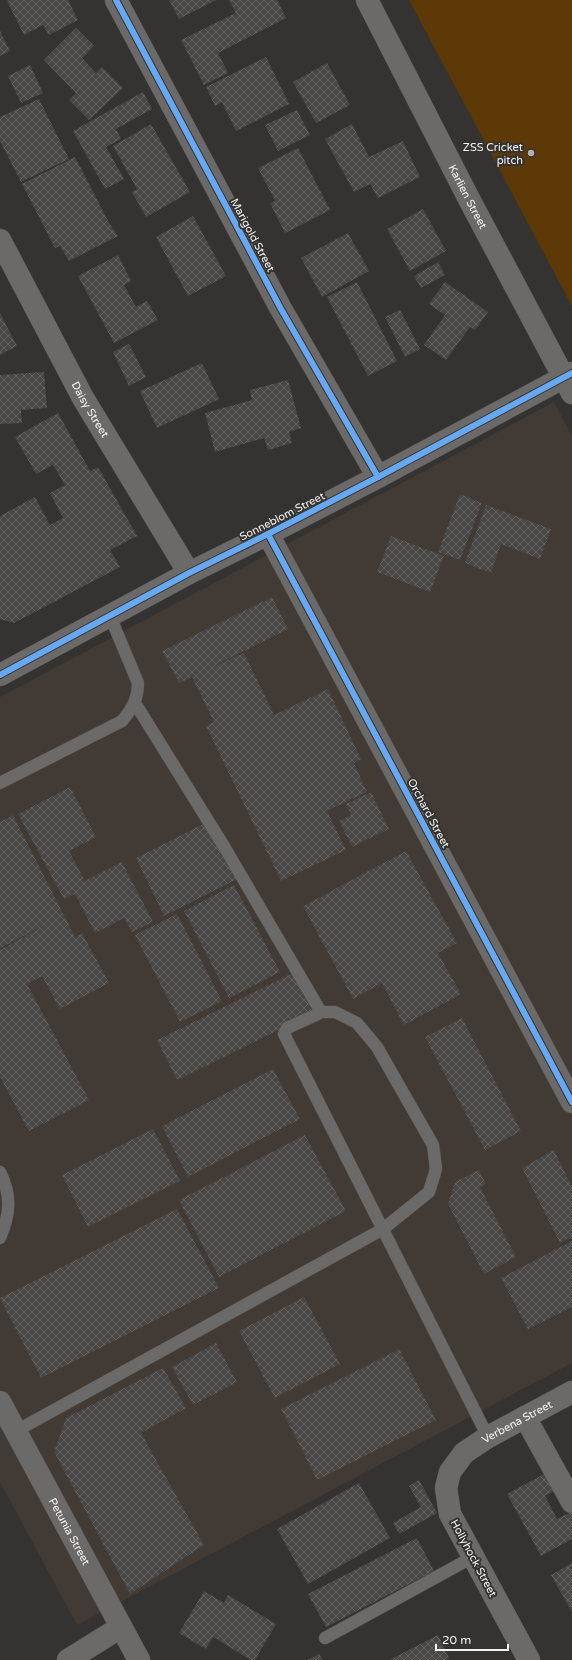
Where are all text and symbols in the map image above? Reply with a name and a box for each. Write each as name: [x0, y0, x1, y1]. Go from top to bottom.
place label: ZSS Cricket pitch: [463, 141, 523, 167]
marker: ZSS Cricket pitch: [526, 148, 536, 158]
street label: Karlien Street: [445, 163, 490, 231]
street label: Marigold Street: [228, 196, 277, 274]
street label: Daisy Street: [69, 379, 111, 440]
street label: Sonneblom Street: [237, 489, 327, 544]
street label: Orchard Street: [405, 776, 452, 850]
street label: Verbena Street: [480, 1398, 555, 1446]
street label: Petunia Street: [46, 1496, 93, 1567]
street label: Hollyhock Street: [448, 1517, 499, 1599]
scale bar: [436, 1626, 508, 1652]
text: 20 m: [442, 1633, 471, 1647]

